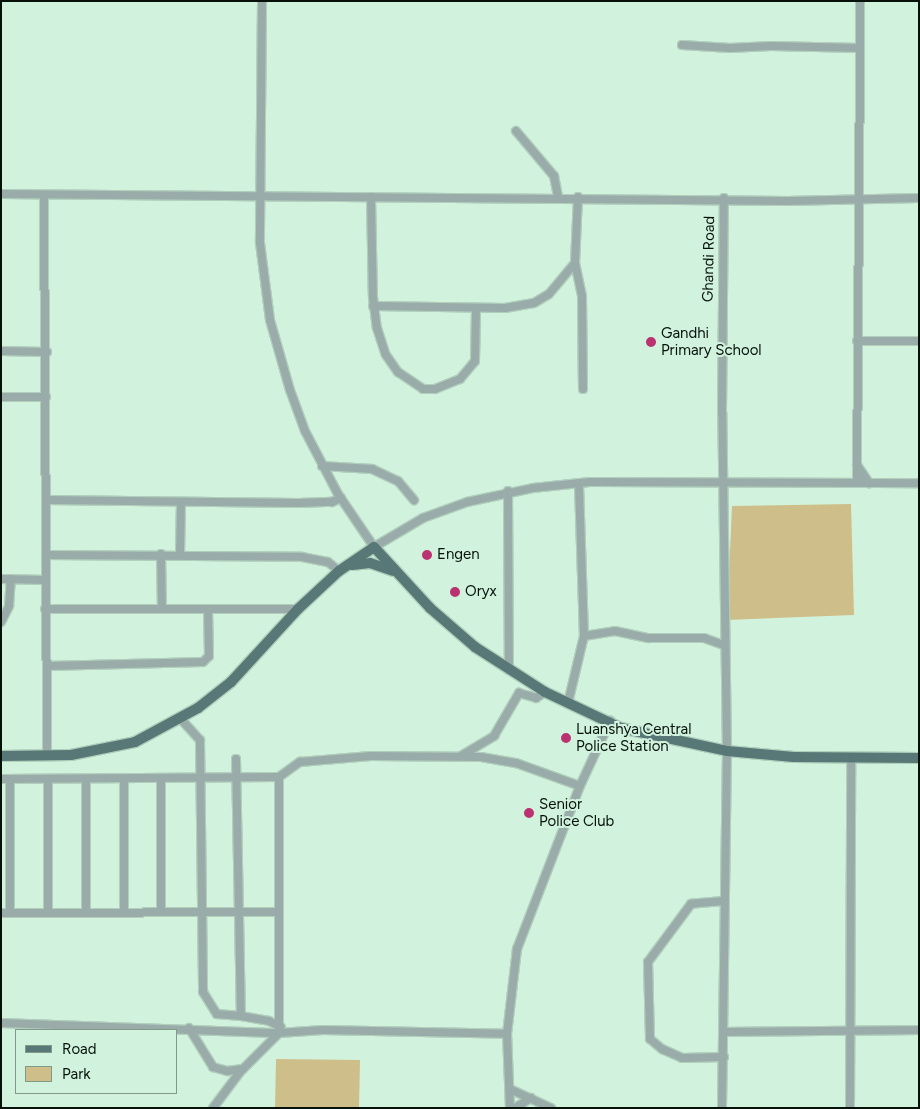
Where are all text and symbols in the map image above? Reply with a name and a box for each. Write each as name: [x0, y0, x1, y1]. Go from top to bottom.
street label: Ghandi Road: [699, 216, 719, 302]
place label: Gandhi Primary School: [661, 324, 762, 359]
marker: Gandhi Primary School: [645, 336, 657, 348]
place label: Engen: [437, 546, 480, 564]
marker: Engen: [421, 549, 433, 561]
place label: Oryx: [465, 583, 497, 601]
marker: Oryx: [449, 586, 461, 598]
place label: Luanshya Central Police Station: [576, 720, 692, 755]
marker: Luanshya Central Police Station: [560, 732, 572, 744]
place label: Senior Police Club: [539, 795, 614, 830]
marker: Senior Police Club: [523, 807, 535, 819]
legend: [15, 1029, 178, 1094]
text: Road: [62, 1040, 97, 1058]
text: Park: [62, 1065, 91, 1083]

